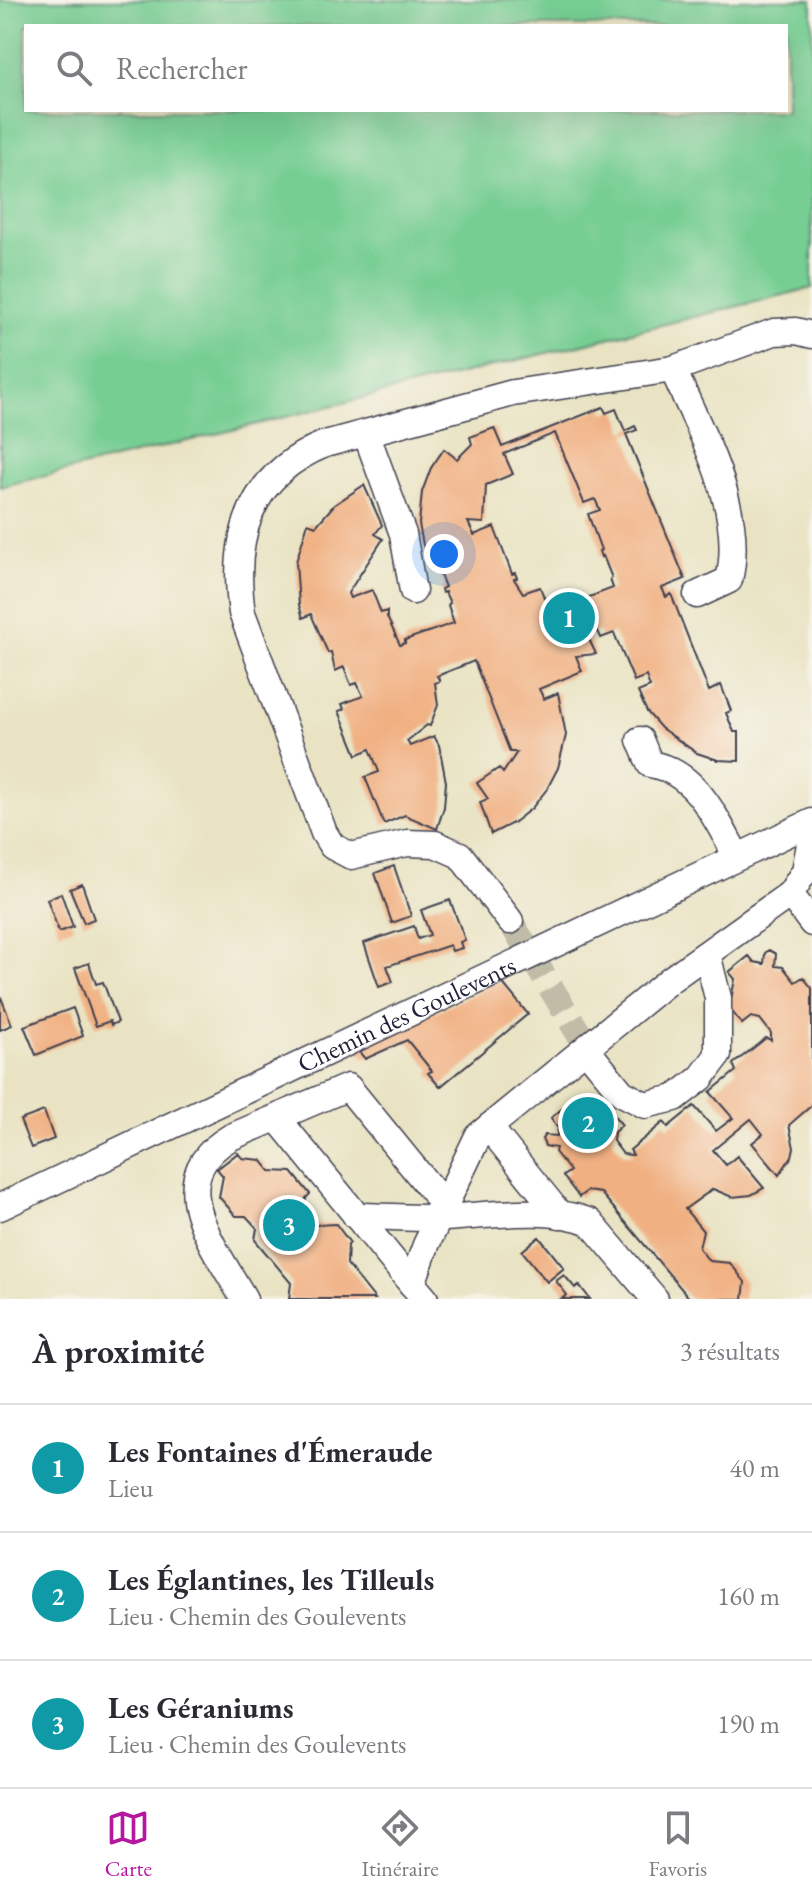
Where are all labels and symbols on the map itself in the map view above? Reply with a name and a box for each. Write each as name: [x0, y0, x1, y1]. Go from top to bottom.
your location: [424, 534, 464, 574]
pin: 1: [543, 588, 595, 648]
street label: Chemin des Goulevents: [292, 948, 521, 1080]
pin: 2: [562, 1093, 614, 1153]
pin: 3: [263, 1195, 315, 1255]

